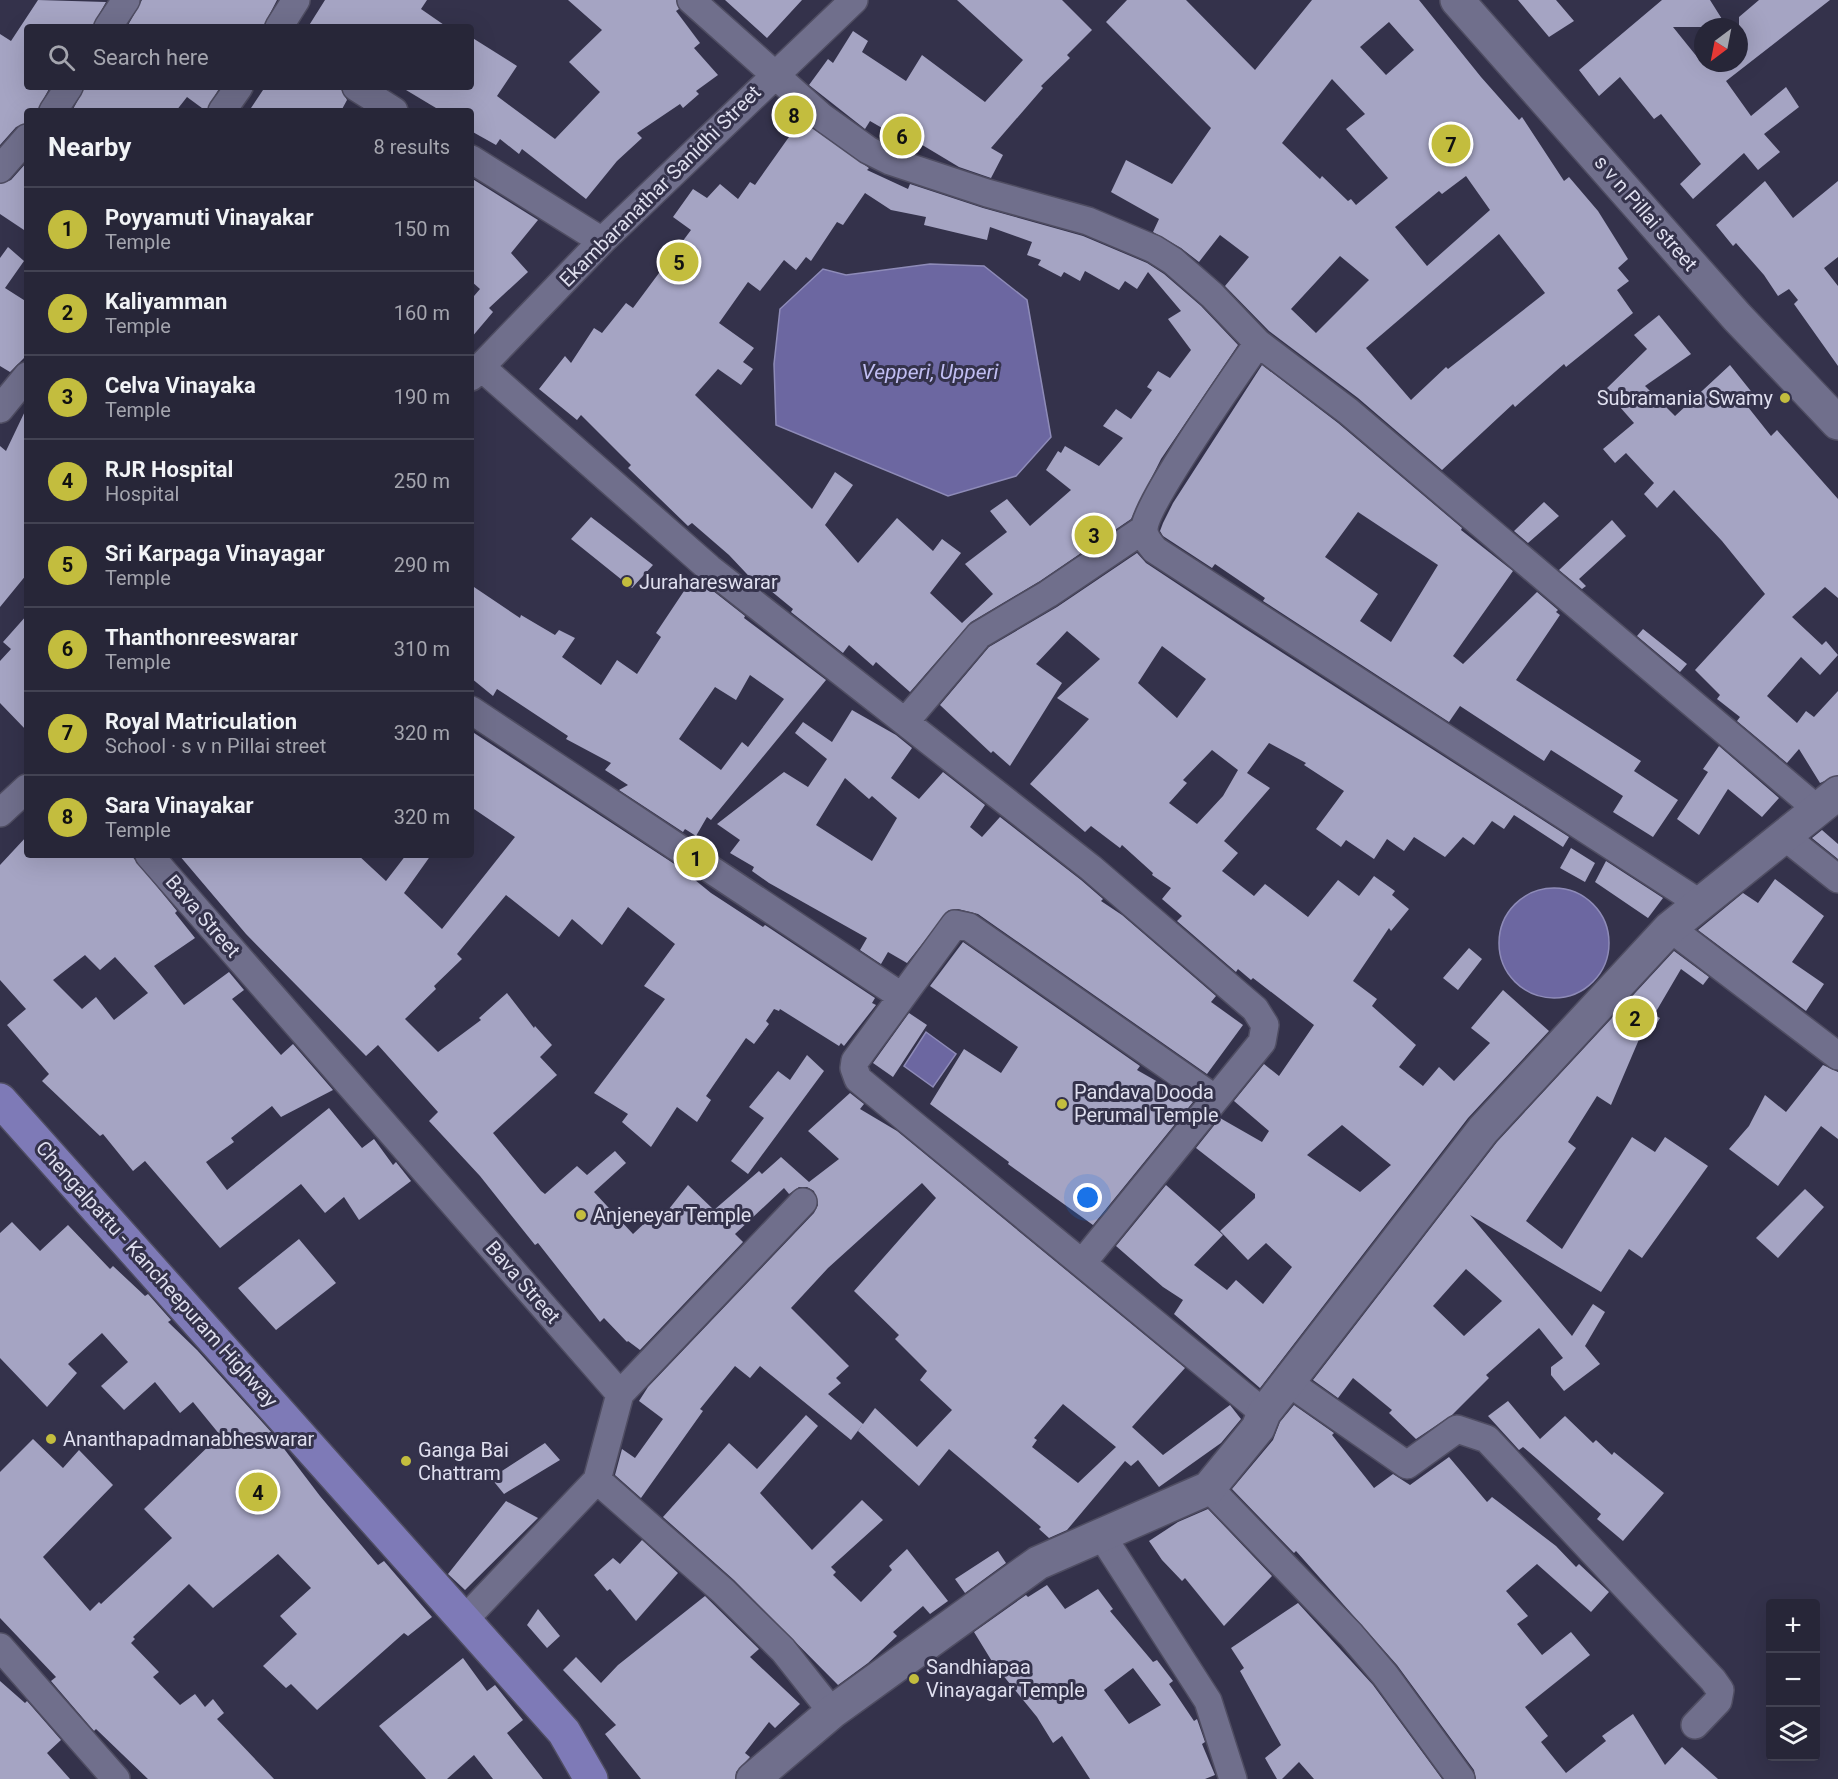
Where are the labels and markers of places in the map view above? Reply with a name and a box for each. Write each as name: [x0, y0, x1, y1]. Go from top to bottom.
pin: 8: [774, 92, 814, 138]
pin: 6: [882, 114, 922, 158]
pin: 7: [1432, 122, 1470, 166]
pin: 5: [660, 240, 698, 284]
place label: Subramania Swamy: [1597, 386, 1774, 410]
marker: Subramania Swamy: [1778, 391, 1792, 405]
pin: 3: [1074, 512, 1114, 558]
place label: Jurahareswarar: [639, 570, 778, 594]
marker: Jurahareswarar: [620, 575, 634, 589]
pin: 1: [676, 836, 716, 880]
pin: 2: [1616, 996, 1654, 1040]
place label: Pandava Dooda Perumal Temple: [1074, 1080, 1219, 1127]
marker: Pandava Dooda Perumal Temple: [1055, 1097, 1069, 1111]
place label: Anjeneyar Temple: [593, 1203, 751, 1227]
marker: Anjeneyar Temple: [574, 1208, 588, 1222]
place label: Ananthapadmanabheswarar: [63, 1427, 315, 1451]
marker: Ananthapadmanabheswarar: [44, 1432, 58, 1446]
place label: Ganga Bai Chattram: [418, 1438, 509, 1485]
marker: Ganga Bai Chattram: [399, 1454, 413, 1468]
pin: 4: [238, 1470, 278, 1514]
place label: Sandhiapaa Vinayagar Temple: [926, 1655, 1085, 1702]
marker: Sandhiapaa Vinayagar Temple: [907, 1672, 921, 1686]

